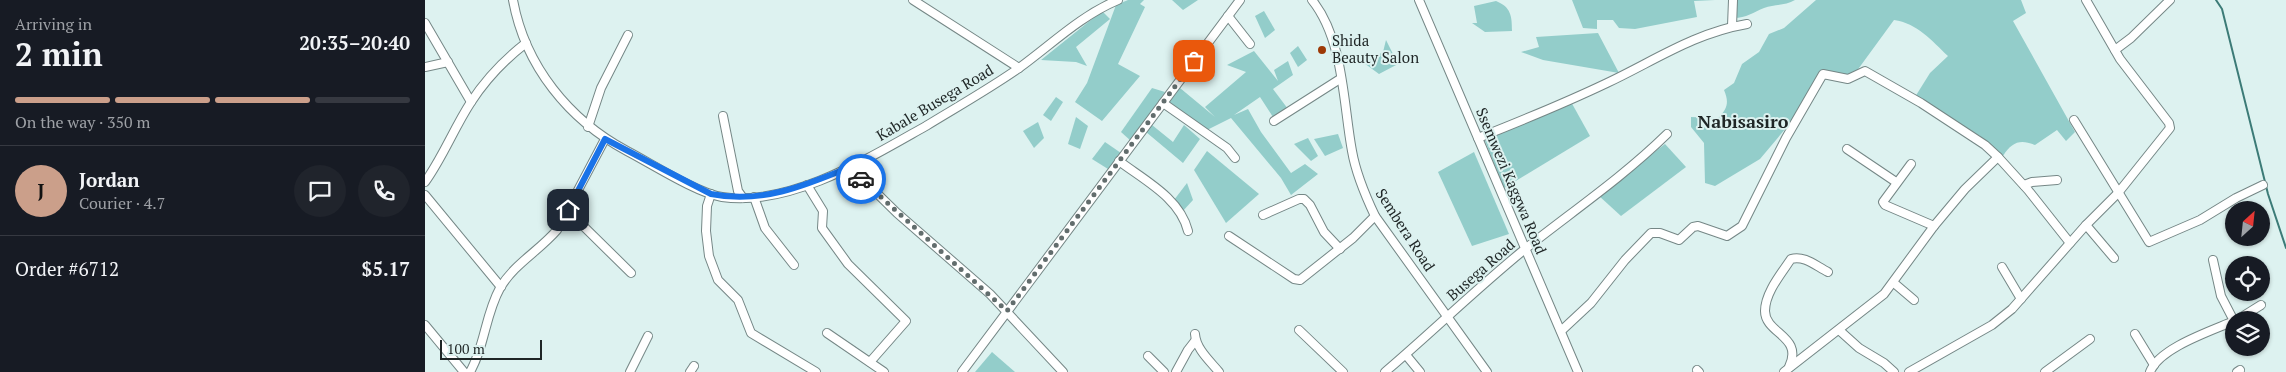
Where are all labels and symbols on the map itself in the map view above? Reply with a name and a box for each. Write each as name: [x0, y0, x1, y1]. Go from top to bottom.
place label: Shida Beauty Salon: [1332, 30, 1419, 67]
pin: [1173, 40, 1215, 82]
marker: Shida Beauty Salon: [1316, 44, 1328, 56]
street label: Kabale Busega Road: [872, 59, 997, 145]
street label: Ssemwezi Kaggwa Road: [1472, 104, 1552, 257]
district label: Nabisasiro: [1698, 109, 1789, 133]
courier: [836, 154, 886, 204]
street label: Sembera Road: [1372, 184, 1440, 275]
pin: [547, 189, 589, 231]
north arrow: [2225, 201, 2270, 246]
street label: Busega Road: [1442, 234, 1519, 304]
scale bar: [440, 337, 543, 360]

